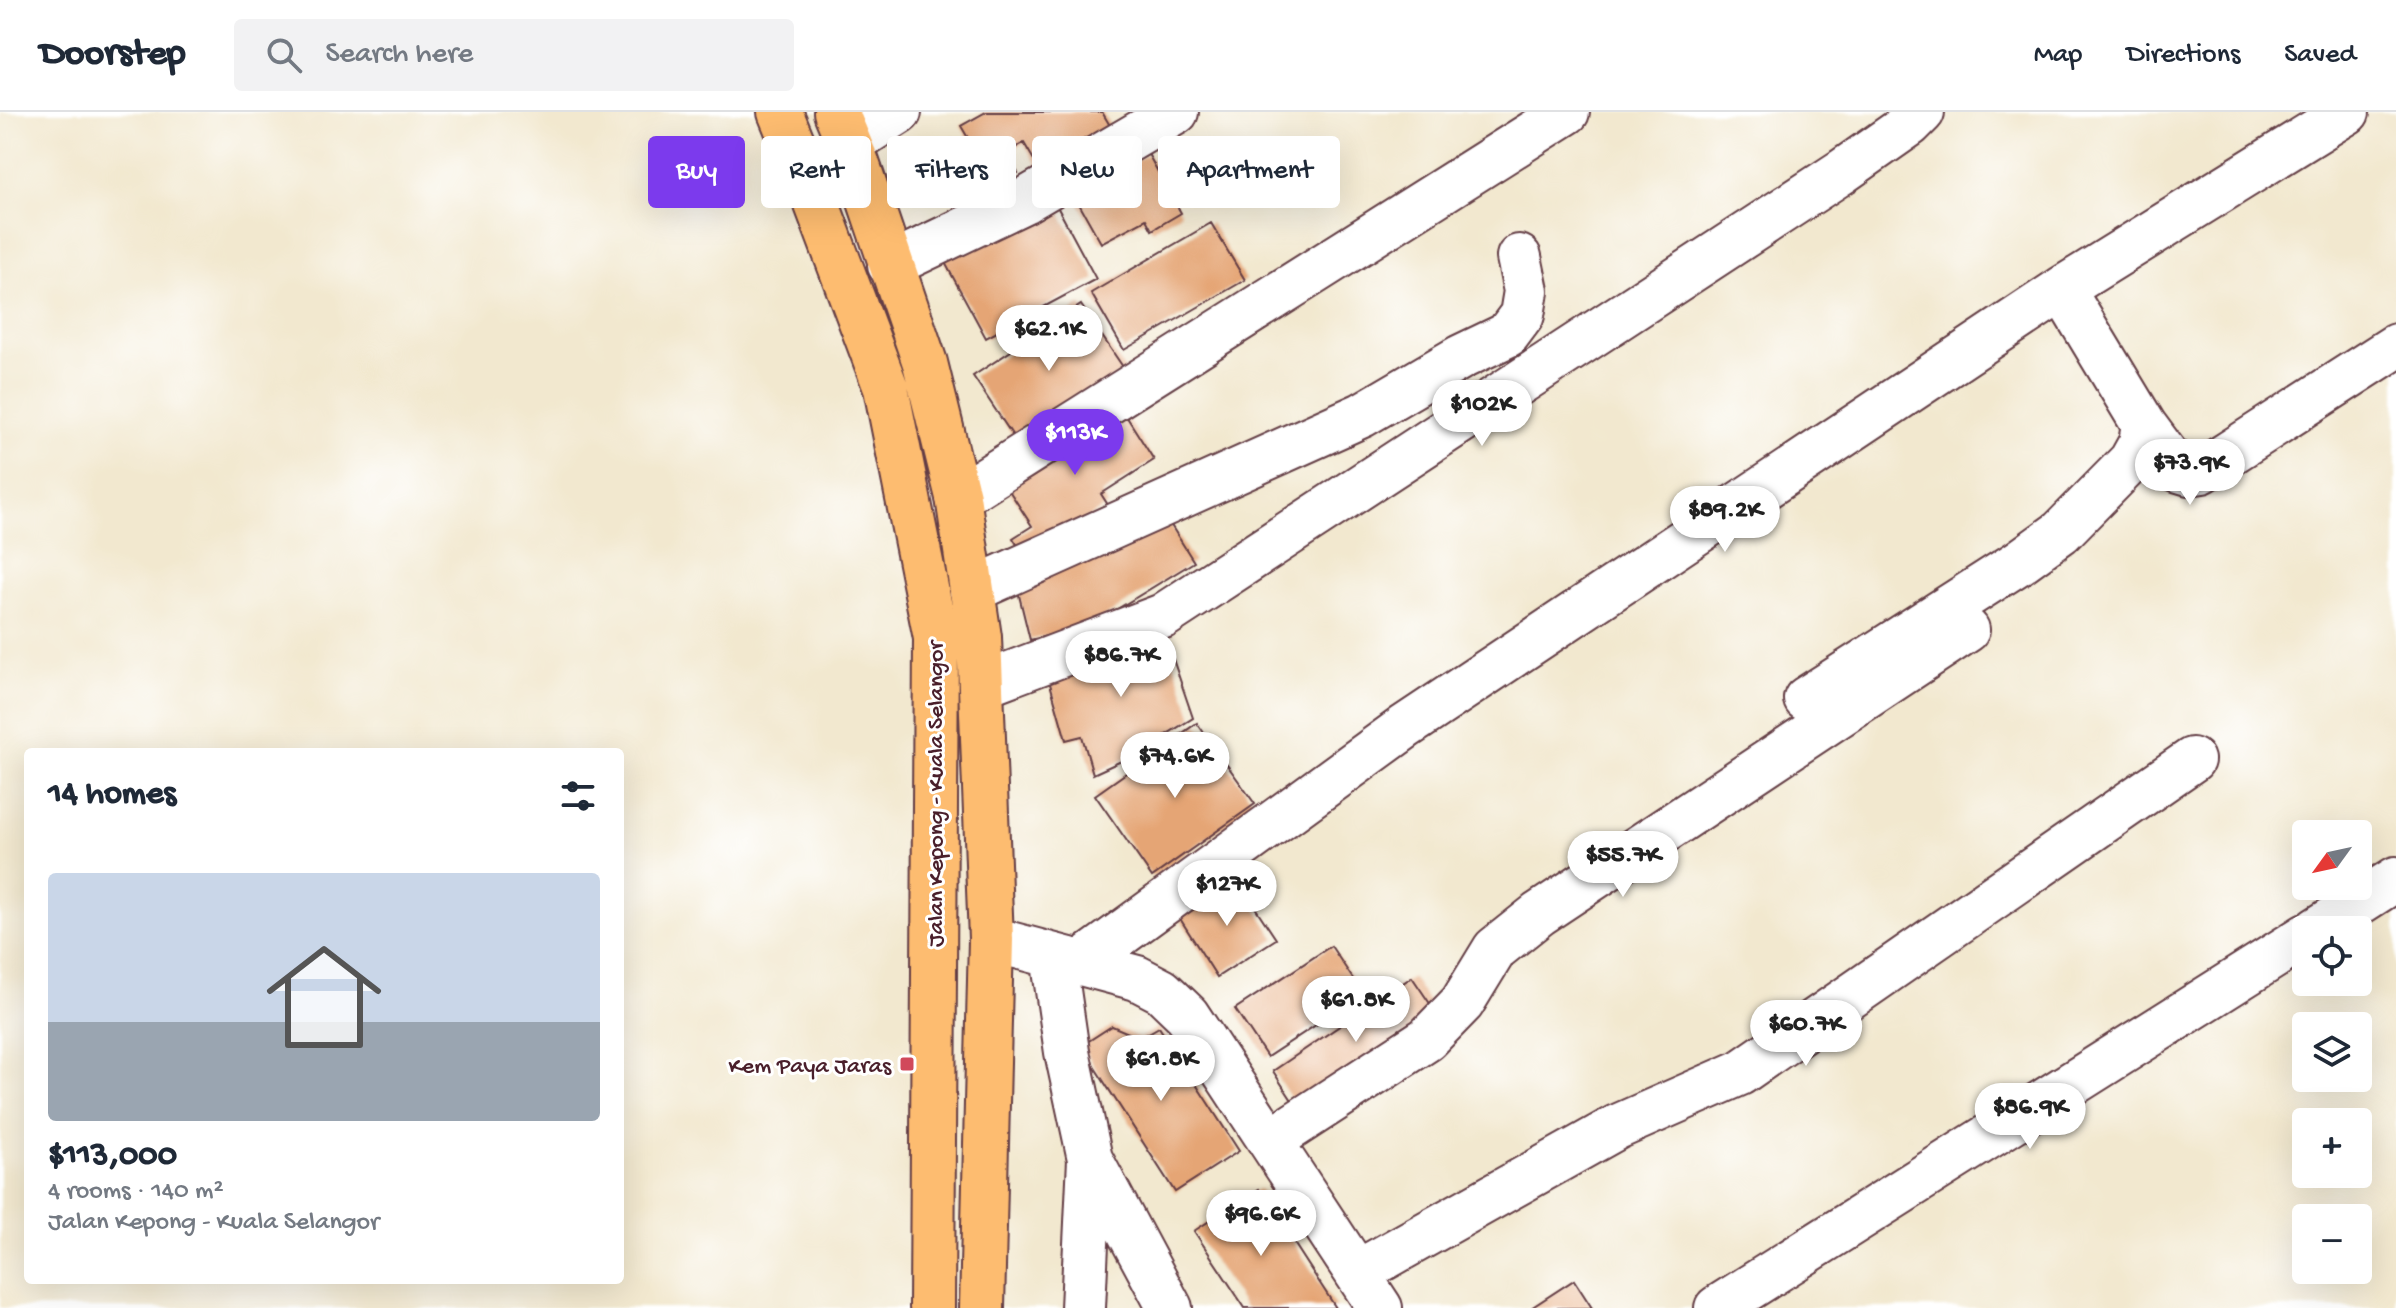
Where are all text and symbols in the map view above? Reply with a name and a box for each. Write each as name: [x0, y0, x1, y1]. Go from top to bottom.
search box: [234, 19, 794, 91]
text: Doorstep: [40, 33, 186, 77]
icon: search: [262, 33, 306, 77]
text: Search here: [326, 38, 473, 73]
text: Map: [2034, 39, 2082, 72]
text: Directions: [2126, 39, 2240, 72]
text: Saved: [2284, 39, 2356, 72]
chip: Buy: [648, 136, 745, 208]
chip: Rent: [761, 136, 871, 208]
chip: Filters: [887, 136, 1016, 208]
chip: New: [1032, 136, 1142, 208]
chip: Apartment: [1158, 136, 1340, 208]
pin: $62.1K: [984, 305, 1114, 373]
text: $62.1K: [1014, 315, 1084, 346]
pin: $102K: [1426, 380, 1538, 448]
text: $102K: [1450, 390, 1514, 421]
pin: $113K: [1019, 409, 1131, 477]
text: $113K: [1045, 419, 1105, 450]
pin: $73.9K: [2125, 439, 2255, 507]
text: $73.9K: [2153, 449, 2227, 480]
pin: $89.2K: [1660, 486, 1790, 554]
text: $89.2K: [1688, 496, 1762, 527]
pin: $86.7K: [1056, 631, 1186, 699]
street label: Jalan Kepong - Kuala Selangor: [923, 639, 952, 947]
text: $86.7K: [1083, 641, 1159, 672]
pin: $74.6K: [1110, 732, 1240, 800]
text: $74.6K: [1138, 742, 1212, 773]
icon: filters: [556, 774, 600, 818]
text: 14 homes: [48, 776, 176, 816]
north arrow: [2292, 820, 2372, 900]
map controls: [2292, 820, 2372, 1284]
pin: $55.7K: [1558, 831, 1688, 899]
text: $55.7K: [1585, 841, 1661, 872]
pin: $127K: [1171, 860, 1283, 928]
text: $127K: [1196, 870, 1258, 901]
button: locate: [2292, 916, 2372, 996]
icon: home: [252, 925, 396, 1069]
pin: $61.8K: [1291, 976, 1421, 1044]
text: $61.8K: [1320, 986, 1392, 1017]
pin: $60.7K: [1741, 1000, 1871, 1068]
text: $60.7K: [1768, 1010, 1844, 1041]
button: layers: [2292, 1012, 2372, 1092]
pin: $61.8K: [1096, 1035, 1226, 1103]
text: $61.8K: [1125, 1045, 1197, 1076]
place label: Kem Paya Jaras: [729, 1053, 892, 1082]
marker: Kem Paya Jaras: [898, 1055, 916, 1073]
pin: $86.9K: [1965, 1083, 2095, 1151]
text: $86.9K: [1993, 1093, 2067, 1124]
button: +: [2292, 1108, 2372, 1188]
text: $113,000: [48, 1137, 177, 1177]
text: 4 rooms · 140 m²: [48, 1177, 224, 1208]
pin: $96.6K: [1196, 1190, 1326, 1258]
text: $96.6K: [1224, 1200, 1298, 1231]
button: −: [2292, 1204, 2372, 1284]
text: Jalan Kepong - Kuala Selangor: [48, 1208, 379, 1239]

